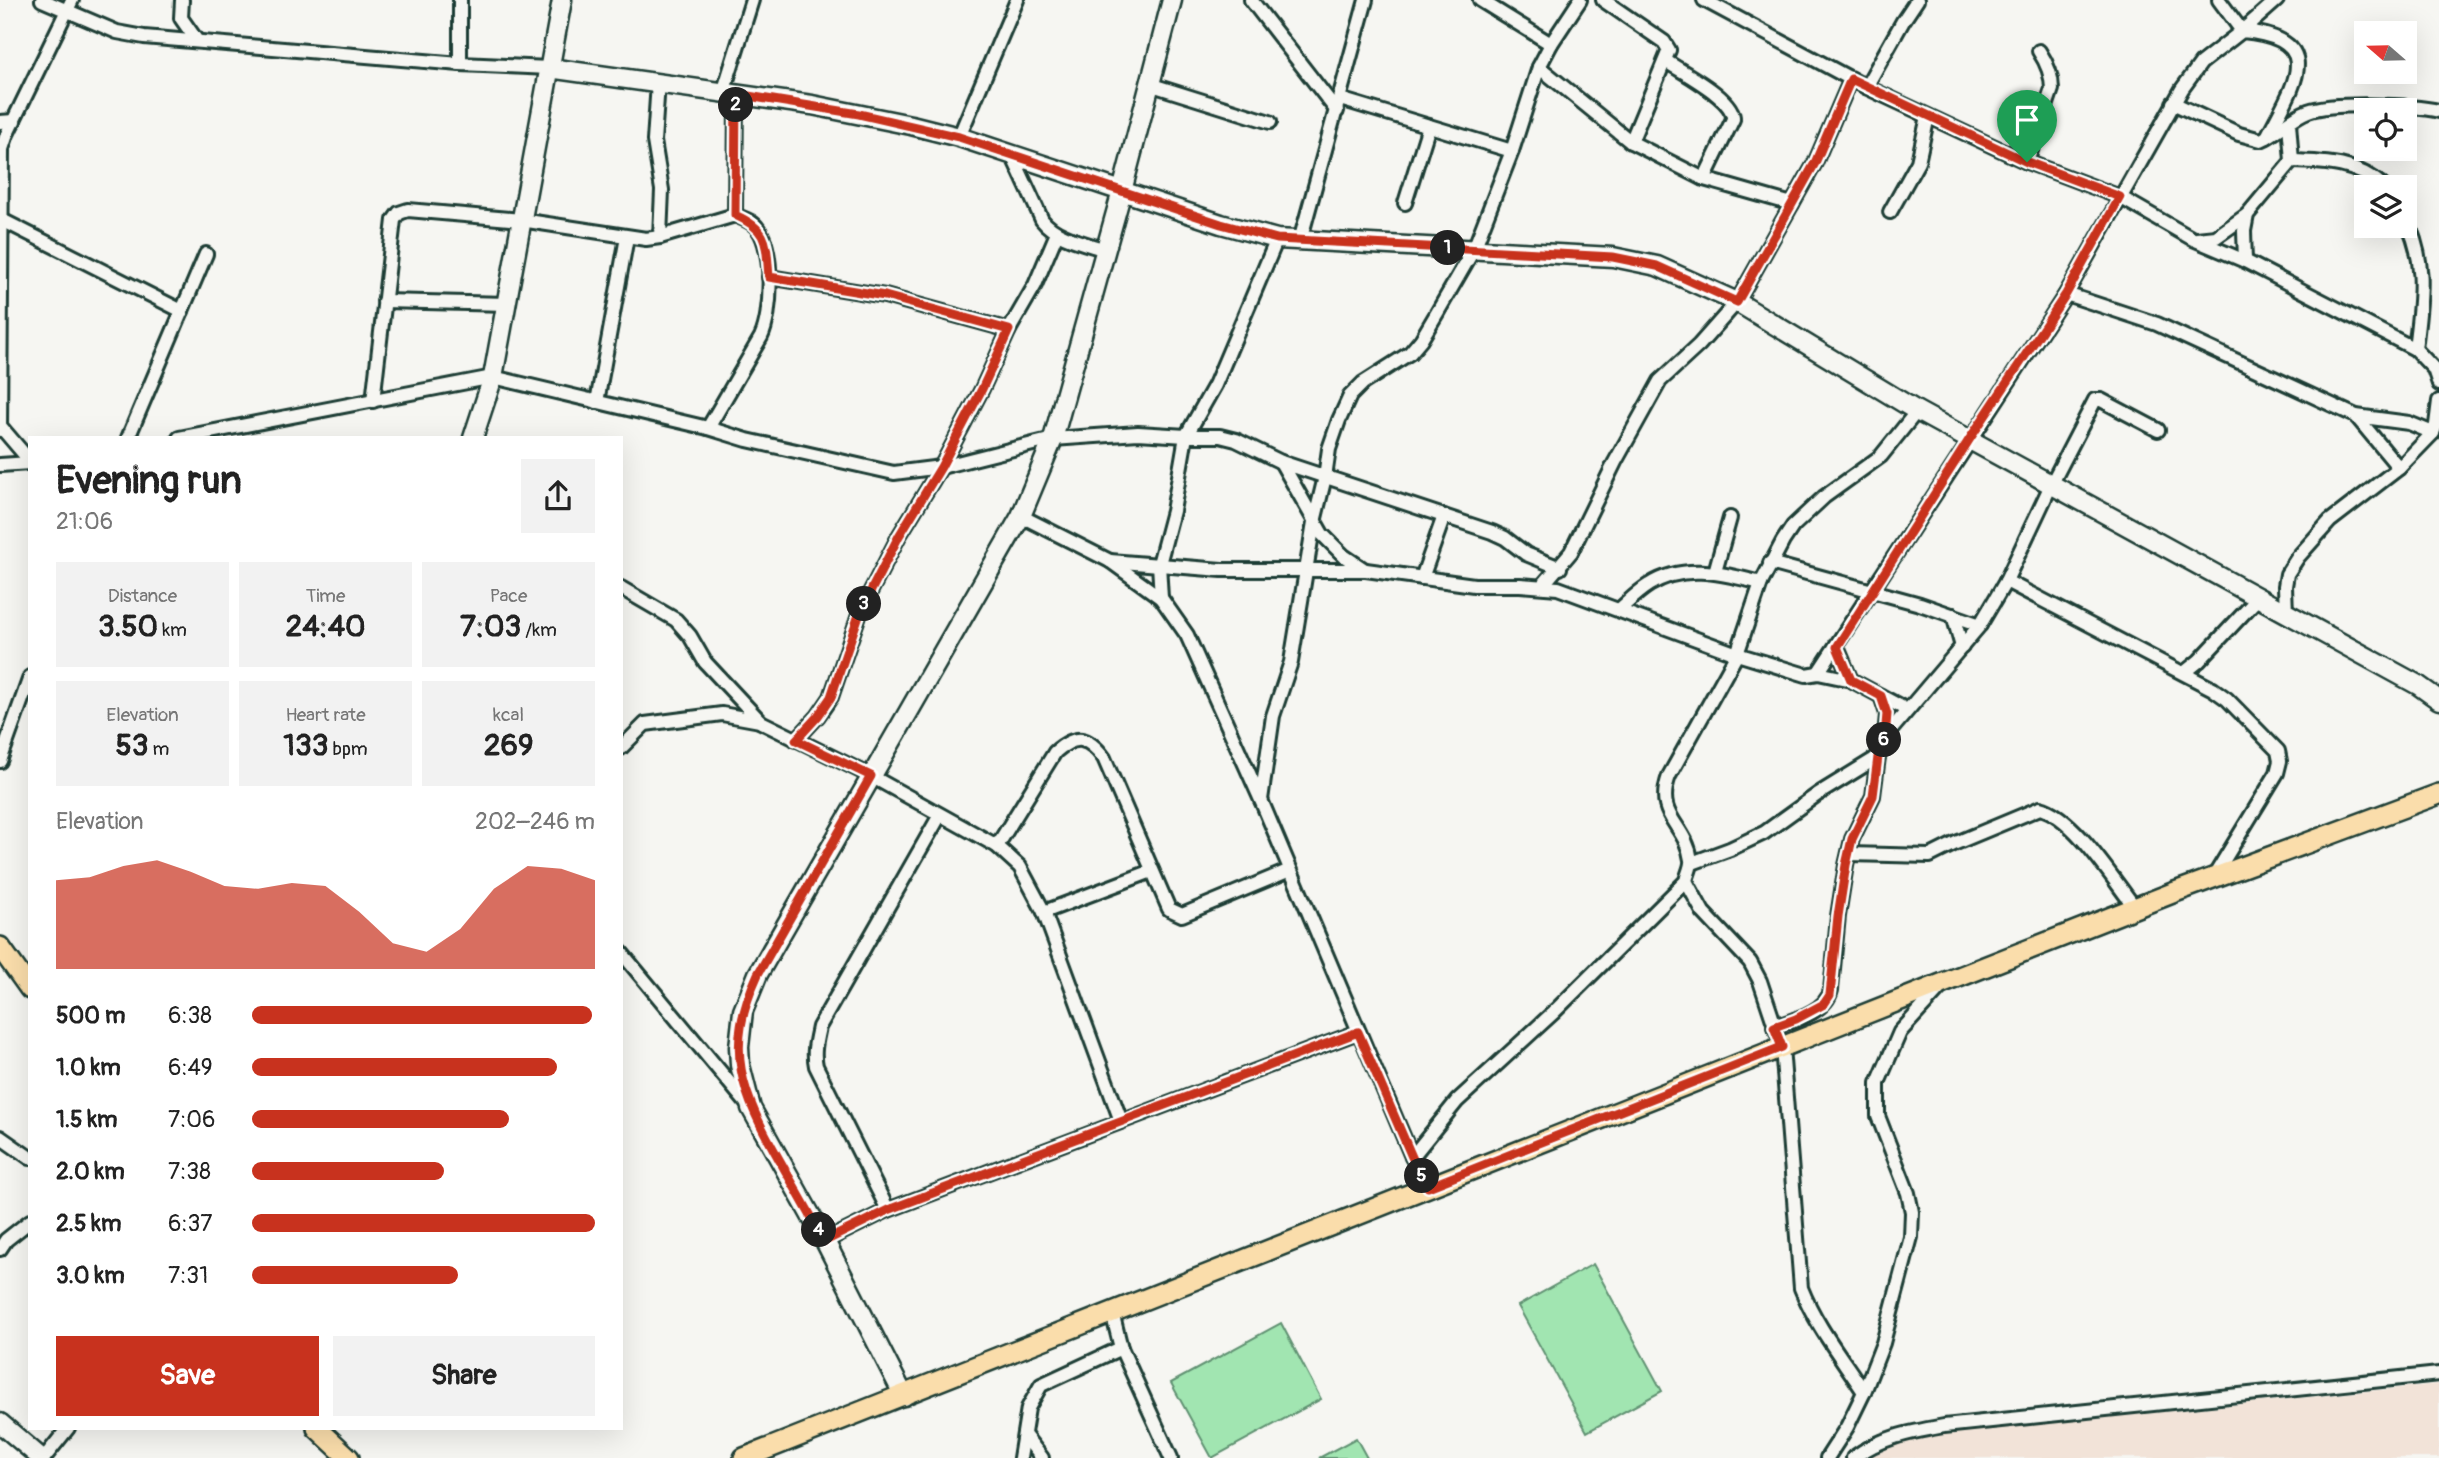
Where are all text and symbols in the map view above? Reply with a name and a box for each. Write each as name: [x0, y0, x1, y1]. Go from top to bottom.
north arrow: [2354, 21, 2417, 84]
map controls: [2354, 21, 2417, 238]
pin: 2: [718, 88, 754, 122]
pin: [1997, 90, 2057, 162]
text: 2: [730, 92, 741, 116]
button: locate: [2354, 98, 2417, 161]
icon: arrive: [2008, 101, 2046, 139]
button: layers: [2354, 175, 2417, 238]
pin: 1: [1430, 230, 1466, 266]
text: 1: [1444, 235, 1451, 259]
text: Evening run: [56, 457, 242, 505]
button: share: [521, 459, 595, 533]
text: 21:06: [56, 507, 113, 536]
text: Distance: [108, 584, 177, 608]
text: Time: [306, 584, 345, 608]
text: Pace: [490, 584, 527, 608]
pin: 3: [846, 586, 882, 622]
text: 3: [858, 591, 869, 615]
text: 3.50: [98, 608, 158, 645]
text: 24:40: [285, 608, 366, 645]
text: 7:03: [460, 608, 521, 645]
text: km: [158, 618, 187, 642]
text: /km: [521, 618, 557, 642]
text: Elevation: [106, 703, 179, 727]
text: Heart rate: [285, 703, 366, 727]
text: kcal: [493, 703, 524, 727]
pin: 6: [1867, 722, 1902, 758]
text: 53: [116, 727, 149, 764]
text: 133: [283, 727, 328, 764]
text: 269: [484, 727, 533, 764]
text: 6: [1878, 727, 1889, 751]
text: m: [149, 737, 170, 761]
text: bpm: [328, 737, 368, 761]
text: Elevation: [56, 807, 144, 836]
text: 202–246 m: [475, 807, 595, 836]
text: 500 m: [56, 1001, 125, 1030]
text: 6:38: [168, 1001, 212, 1030]
text: 1.0 km: [56, 1053, 121, 1082]
text: 6:49: [168, 1053, 213, 1082]
text: 1.5 km: [56, 1105, 118, 1134]
text: 7:06: [168, 1105, 215, 1134]
text: 2.0 km: [56, 1157, 125, 1186]
text: 7:38: [168, 1157, 211, 1186]
pin: 5: [1404, 1158, 1440, 1194]
text: 5: [1416, 1163, 1427, 1187]
text: 2.5 km: [56, 1209, 121, 1238]
text: 6:37: [168, 1209, 213, 1238]
pin: 4: [802, 1212, 836, 1248]
text: 4: [813, 1217, 824, 1241]
text: 3.0 km: [56, 1261, 125, 1290]
text: 7:31: [168, 1261, 208, 1290]
button: Save: [56, 1336, 319, 1416]
button: Share: [333, 1336, 595, 1416]

